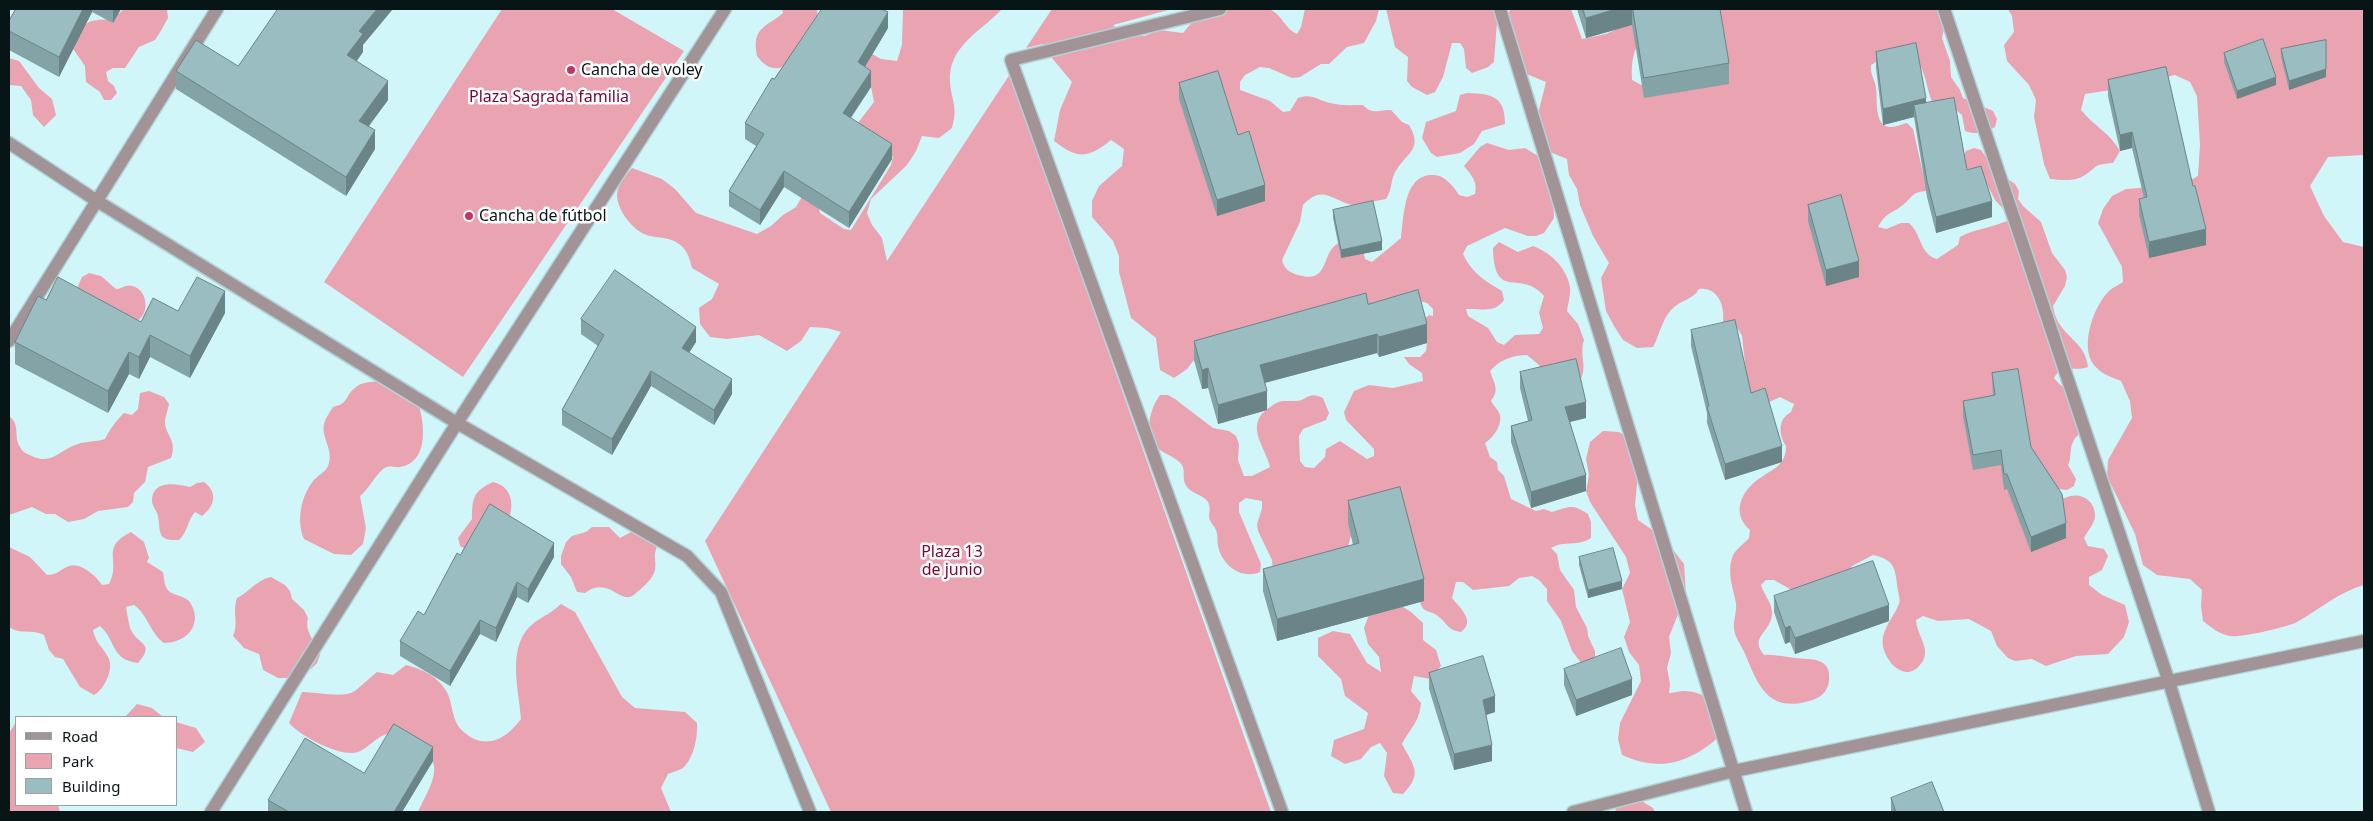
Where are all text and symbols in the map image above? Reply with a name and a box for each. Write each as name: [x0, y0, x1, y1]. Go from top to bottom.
place label: Cancha de voley: [581, 60, 703, 80]
marker: Cancha de voley: [565, 64, 577, 76]
park label: Plaza Sagrada familia: [469, 87, 629, 107]
place label: Cancha de fútbol: [479, 206, 607, 226]
marker: Cancha de fútbol: [463, 210, 475, 222]
park label: Plaza 13 de junio: [921, 542, 983, 580]
legend: [15, 716, 178, 806]
text: Road: [62, 726, 98, 746]
text: Park: [62, 751, 94, 771]
text: Building: [62, 776, 120, 796]

